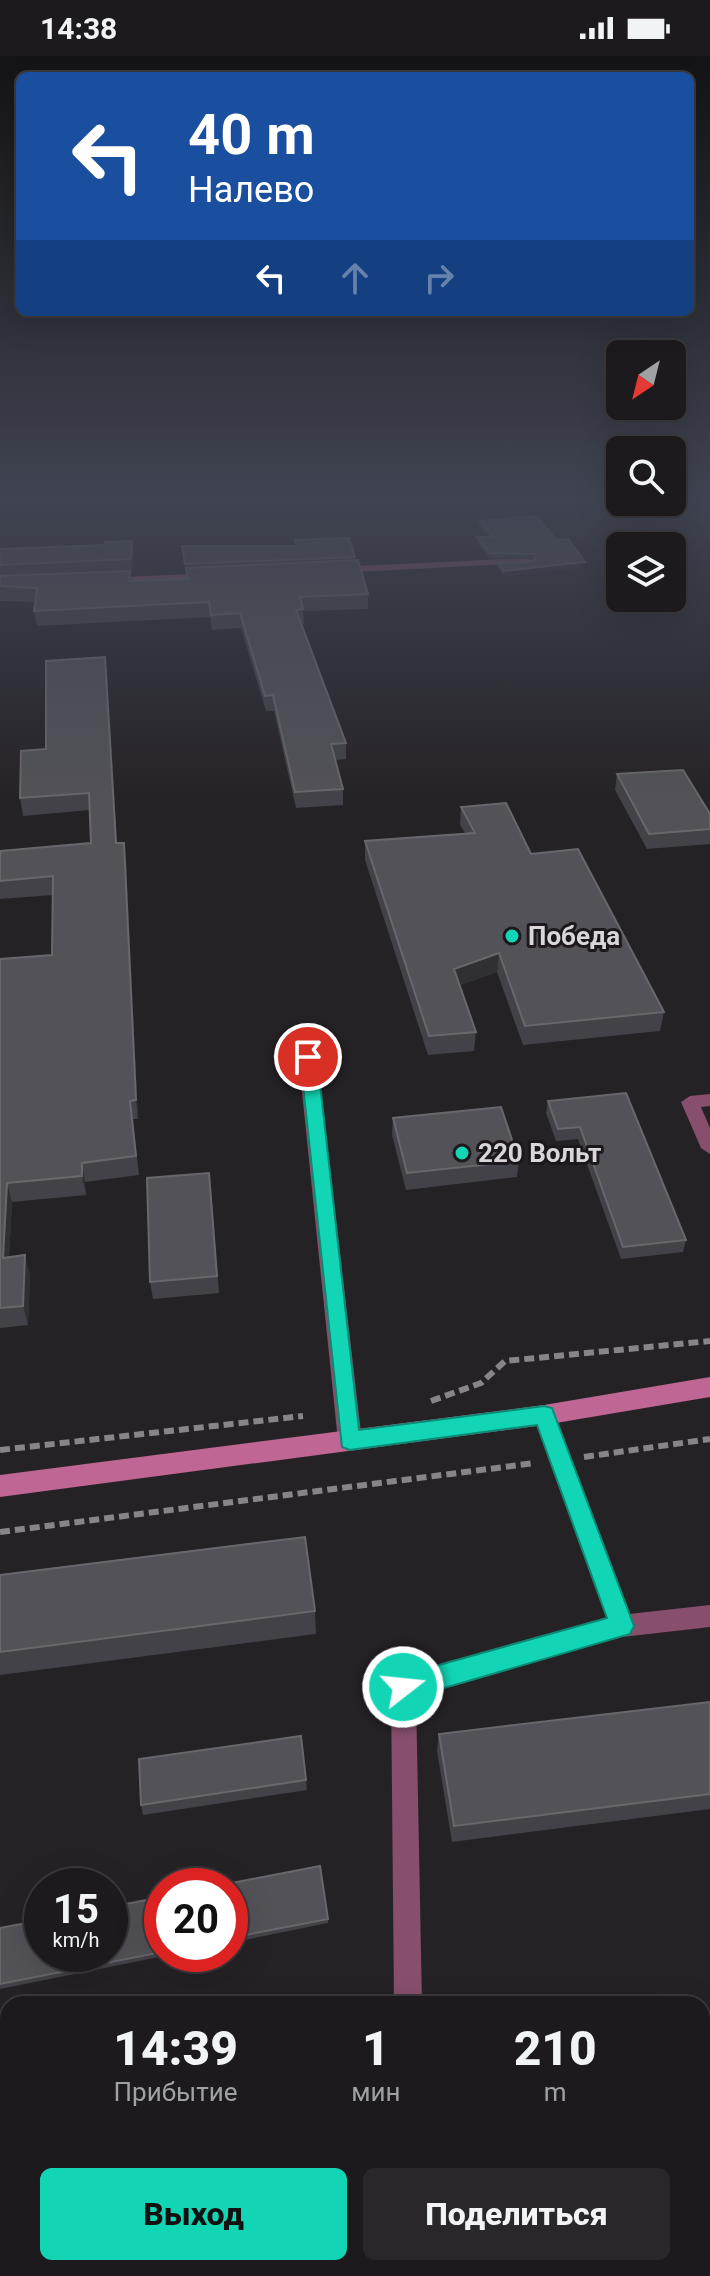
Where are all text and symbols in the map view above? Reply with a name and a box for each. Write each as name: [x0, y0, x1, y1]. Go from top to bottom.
text: 14:38: [40, 11, 117, 46]
text: 40 m: [188, 102, 315, 168]
icon: left: [56, 104, 160, 208]
text: Налево: [188, 169, 314, 211]
icon: left: [249, 256, 293, 300]
icon: ahead: [333, 256, 377, 300]
icon: right: [417, 256, 461, 300]
north arrow: [606, 340, 686, 420]
map controls: [606, 340, 686, 612]
button: search: [606, 436, 686, 516]
button: layers: [606, 532, 686, 612]
place label: Победа: [528, 921, 620, 951]
marker: Победа: [503, 927, 521, 945]
pin: [274, 1023, 342, 1091]
icon: arrive: [286, 1035, 330, 1079]
place label: 220 Вольт: [478, 1138, 601, 1168]
marker: 220 Вольт: [453, 1144, 471, 1162]
position arrow: [361, 1645, 445, 1729]
speed limit sign: 20: [144, 1868, 248, 1972]
text: 15: [53, 1886, 99, 1933]
text: km/h: [53, 1928, 99, 1952]
text: 14:39: [113, 2020, 238, 2077]
text: 1: [362, 2020, 390, 2077]
text: 210: [514, 2020, 597, 2077]
text: Прибытие: [114, 2077, 238, 2107]
text: мин: [351, 2077, 400, 2107]
text: m: [544, 2077, 567, 2107]
button: Выход: [40, 2168, 347, 2260]
button: Поделиться: [363, 2168, 670, 2260]

